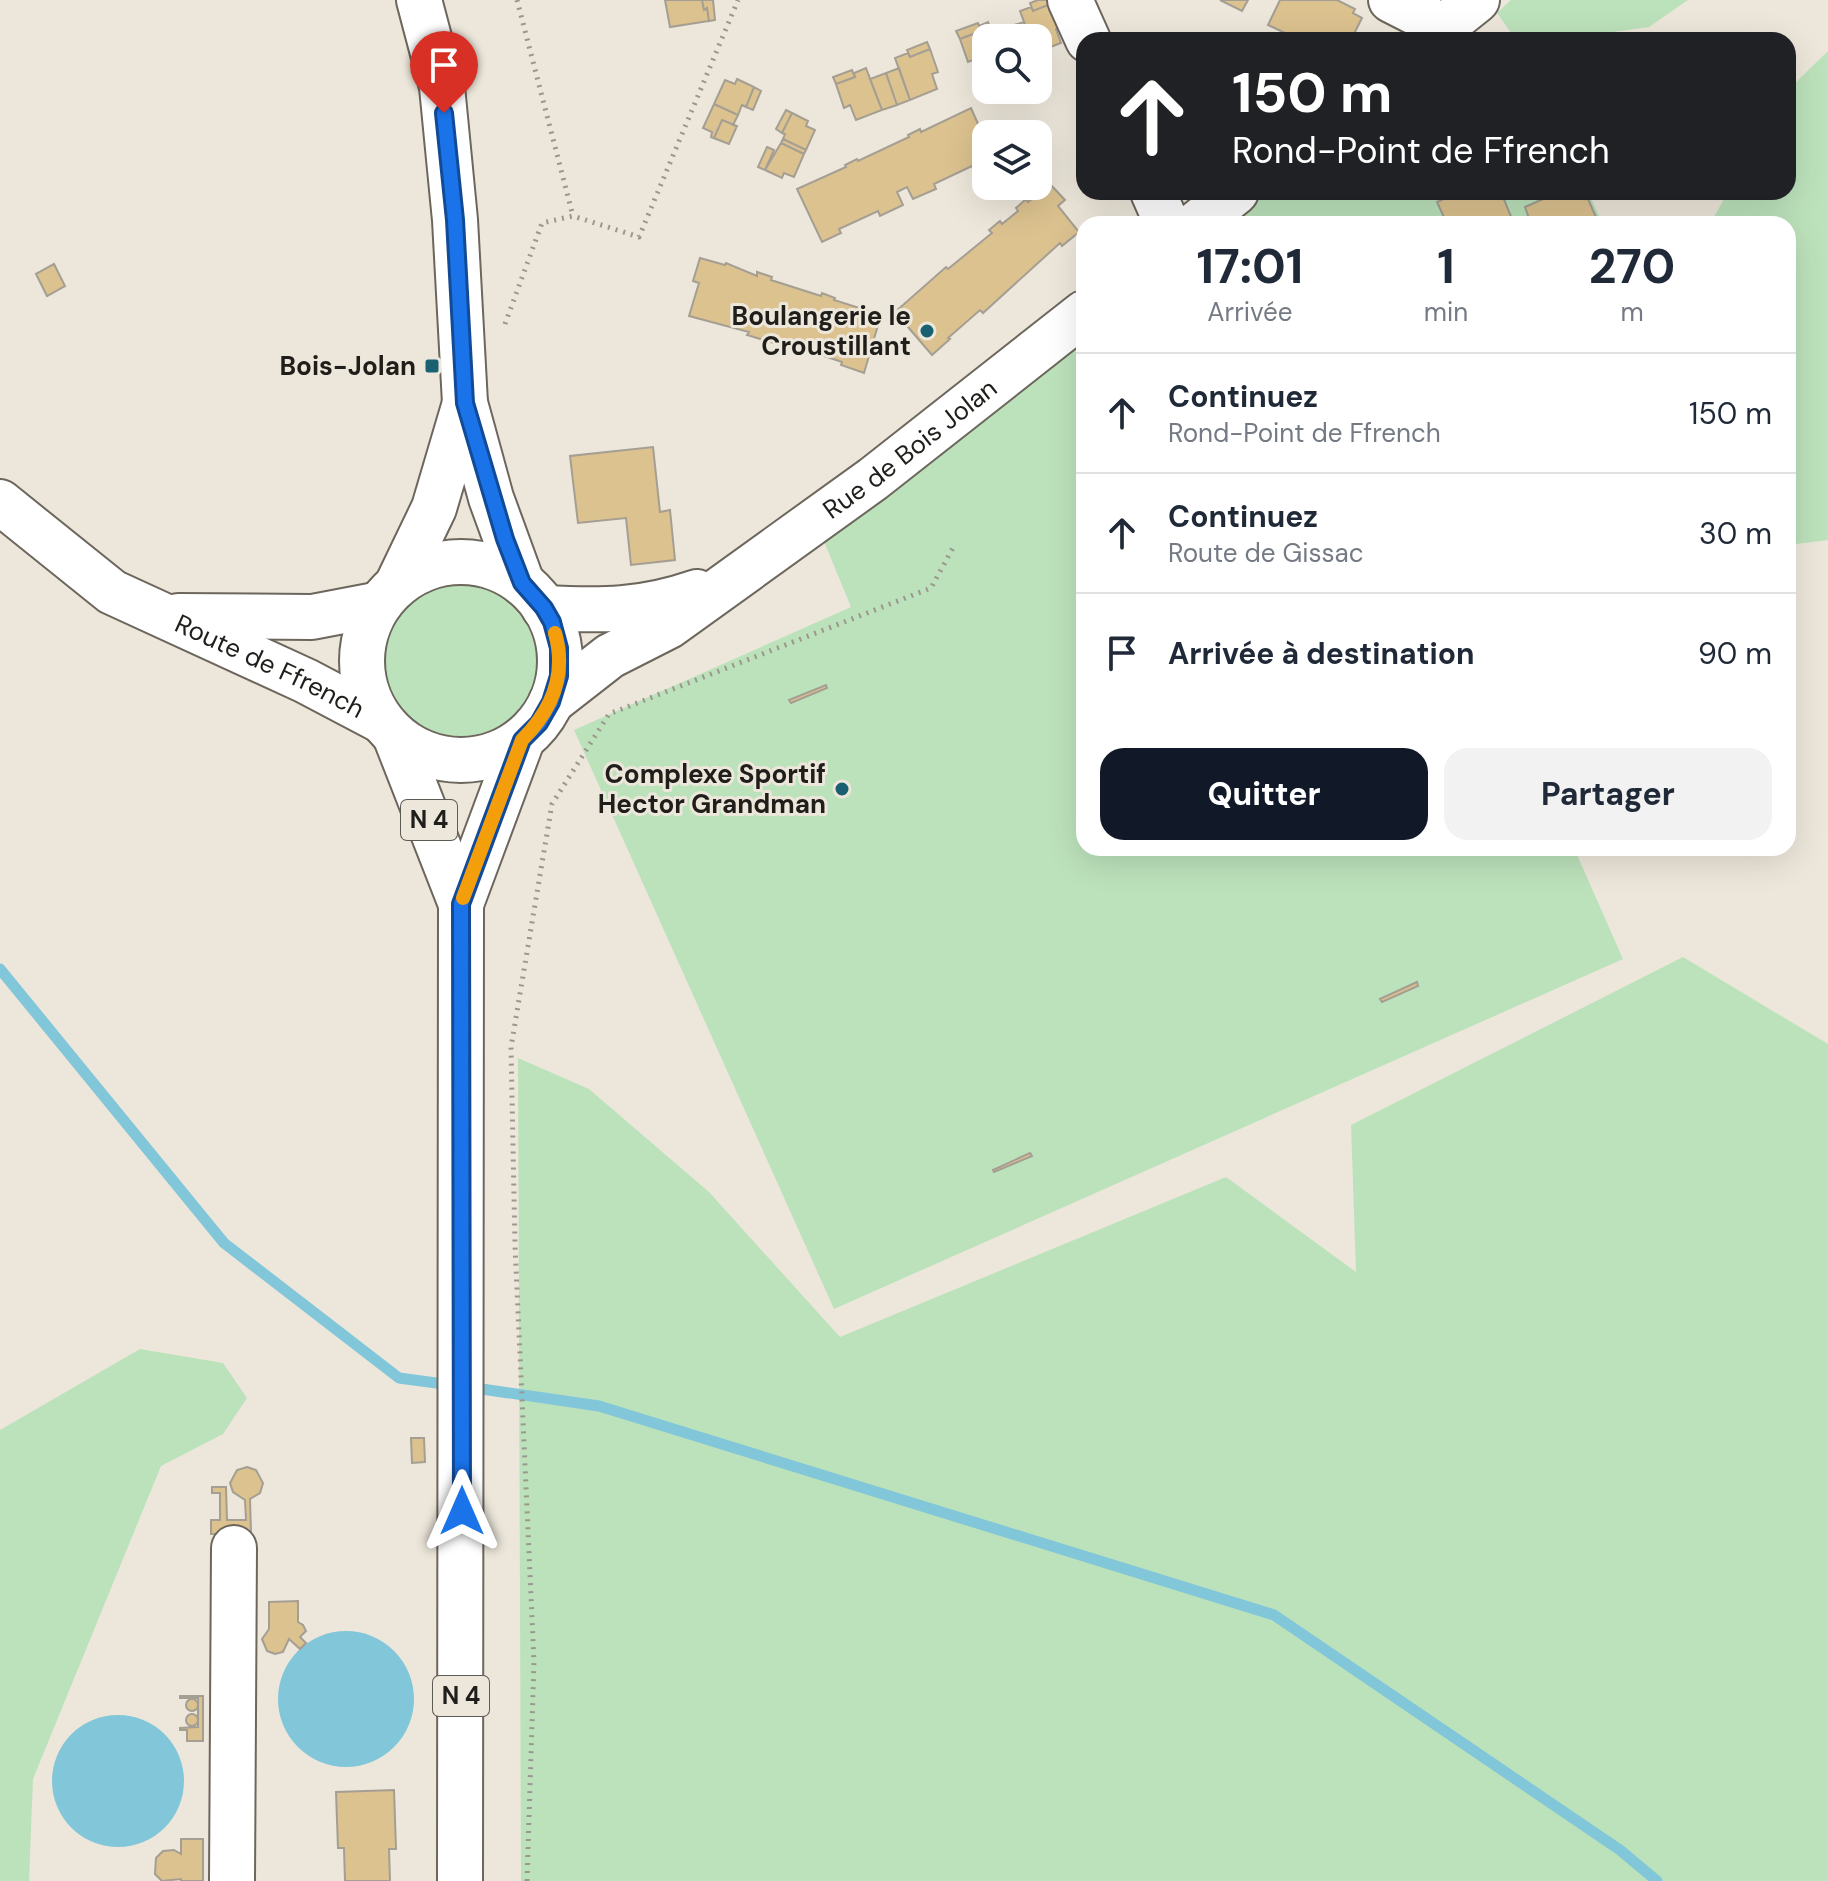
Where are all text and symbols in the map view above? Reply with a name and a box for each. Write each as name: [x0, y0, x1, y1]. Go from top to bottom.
map controls: [972, 24, 1052, 200]
button: search: [972, 24, 1052, 104]
pin: [410, 31, 478, 113]
icon: arrive: [422, 43, 466, 87]
text: 150 m: [1232, 56, 1393, 129]
icon: ahead: [1100, 64, 1204, 168]
button: layers: [972, 120, 1052, 200]
text: Rond-Point de Ffrench: [1232, 127, 1610, 174]
text: 17:01: [1197, 235, 1303, 298]
text: 1: [1437, 235, 1455, 298]
text: 270: [1589, 235, 1675, 298]
text: Arrivée: [1207, 295, 1293, 329]
text: min: [1424, 295, 1468, 329]
text: m: [1620, 295, 1644, 329]
place label: Boulangerie le Croustillant: [732, 299, 911, 363]
marker: Boulangerie le Croustillant: [918, 322, 936, 340]
place label: Bois-Jolan: [279, 349, 416, 383]
marker: Bois-Jolan: [423, 357, 441, 375]
street label: Rue de Bois Jolan: [816, 371, 1004, 527]
text: Continuez: [1168, 377, 1318, 416]
icon: ahead: [1100, 391, 1144, 435]
text: 150 m: [1689, 394, 1772, 433]
text: Rond-Point de Ffrench: [1168, 416, 1441, 450]
text: Continuez: [1168, 497, 1318, 536]
icon: ahead: [1100, 511, 1144, 555]
text: 30 m: [1699, 514, 1772, 553]
text: Route de Gissac: [1168, 536, 1364, 570]
street label: Route de Ffrench: [170, 606, 370, 726]
icon: arrive: [1100, 631, 1144, 675]
text: Arrivée à destination: [1168, 634, 1474, 673]
text: 90 m: [1698, 634, 1772, 673]
button: Quitter: [1100, 748, 1428, 840]
button: Partager: [1444, 748, 1772, 840]
place label: Complexe Sportif Hector Grandman: [598, 757, 826, 821]
marker: Complexe Sportif Hector Grandman: [833, 780, 851, 798]
road number: N 4: [401, 800, 457, 840]
position arrow: [420, 1469, 504, 1553]
road number: N 4: [433, 1676, 489, 1716]

